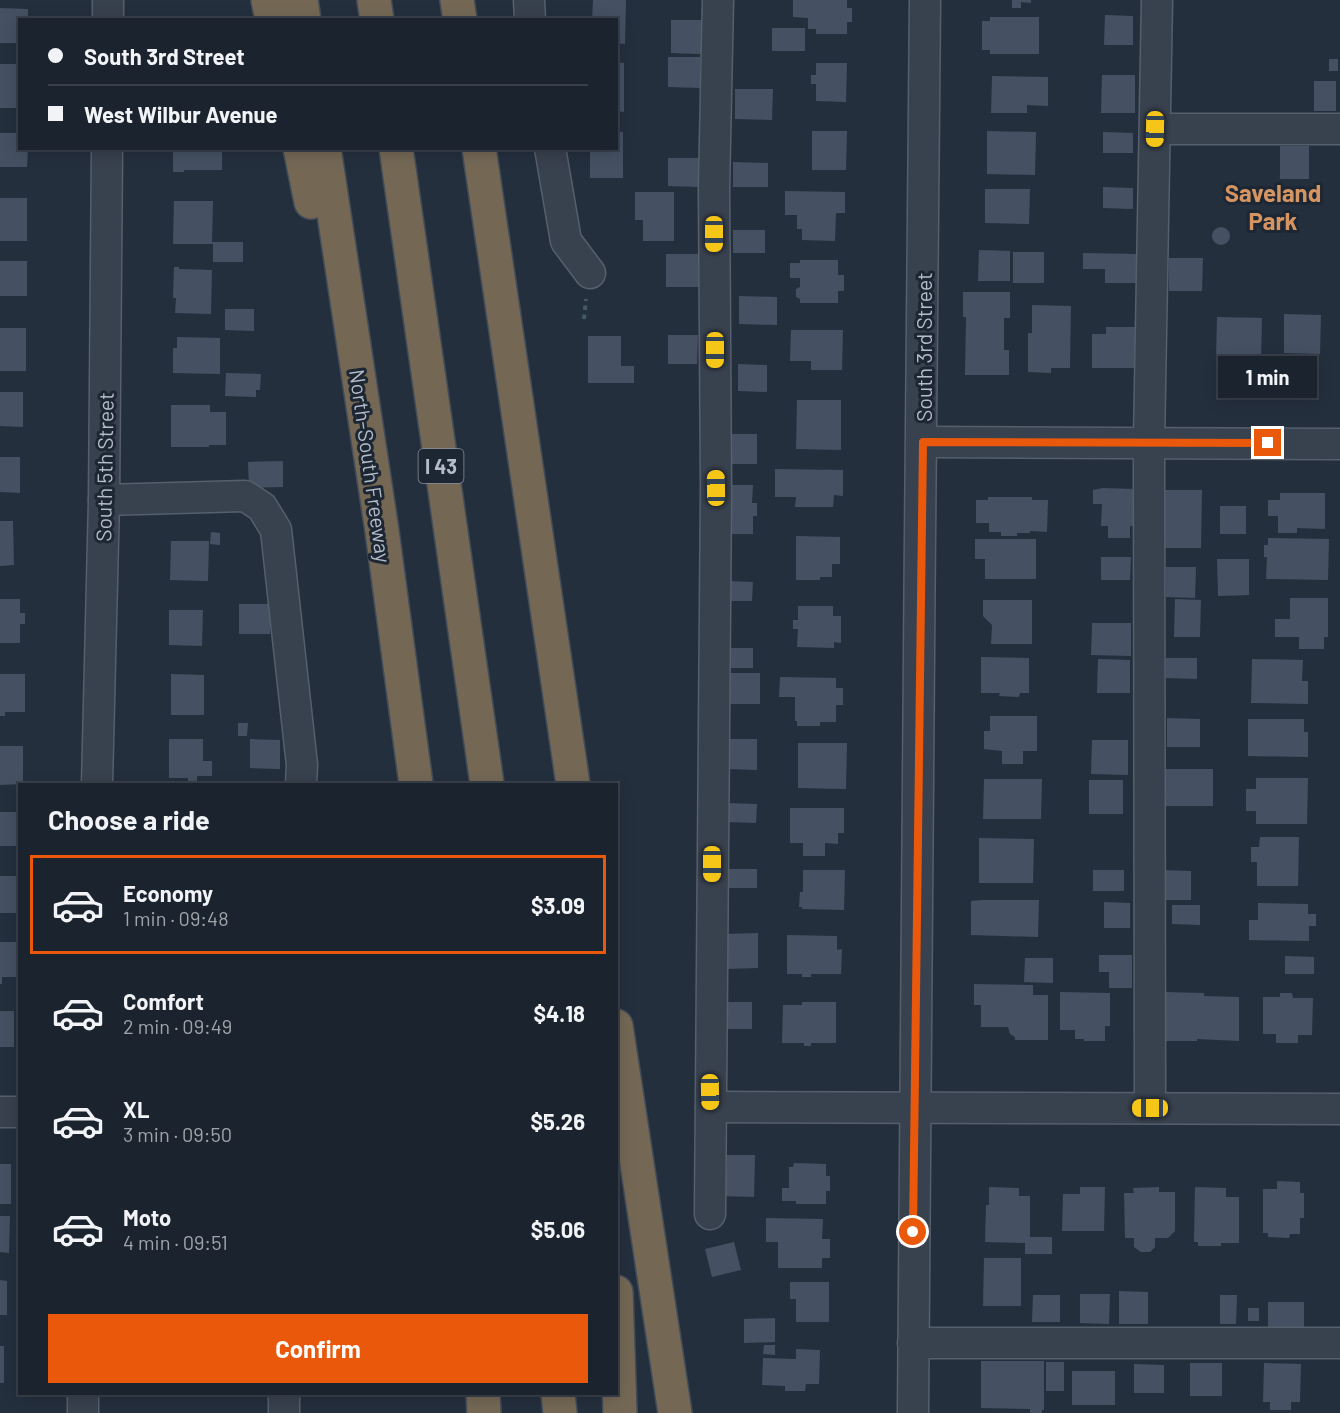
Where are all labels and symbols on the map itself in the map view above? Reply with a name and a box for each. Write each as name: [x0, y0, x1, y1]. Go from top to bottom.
car: [1146, 111, 1164, 147]
district label: Saveland Park: [1225, 178, 1321, 235]
car: [705, 216, 723, 252]
street label: South 3rd Street: [911, 272, 936, 422]
car: [706, 332, 724, 368]
callout: 1 min: [1218, 356, 1318, 398]
street label: North-South Freeway: [345, 368, 397, 565]
street label: South 5th Street: [90, 392, 118, 542]
route end: [1254, 429, 1281, 456]
road number: I 43: [418, 449, 464, 483]
car: [707, 470, 725, 506]
car: [703, 846, 721, 882]
car: [701, 1074, 719, 1110]
car: [1132, 1099, 1168, 1117]
route start: [899, 1218, 926, 1245]

